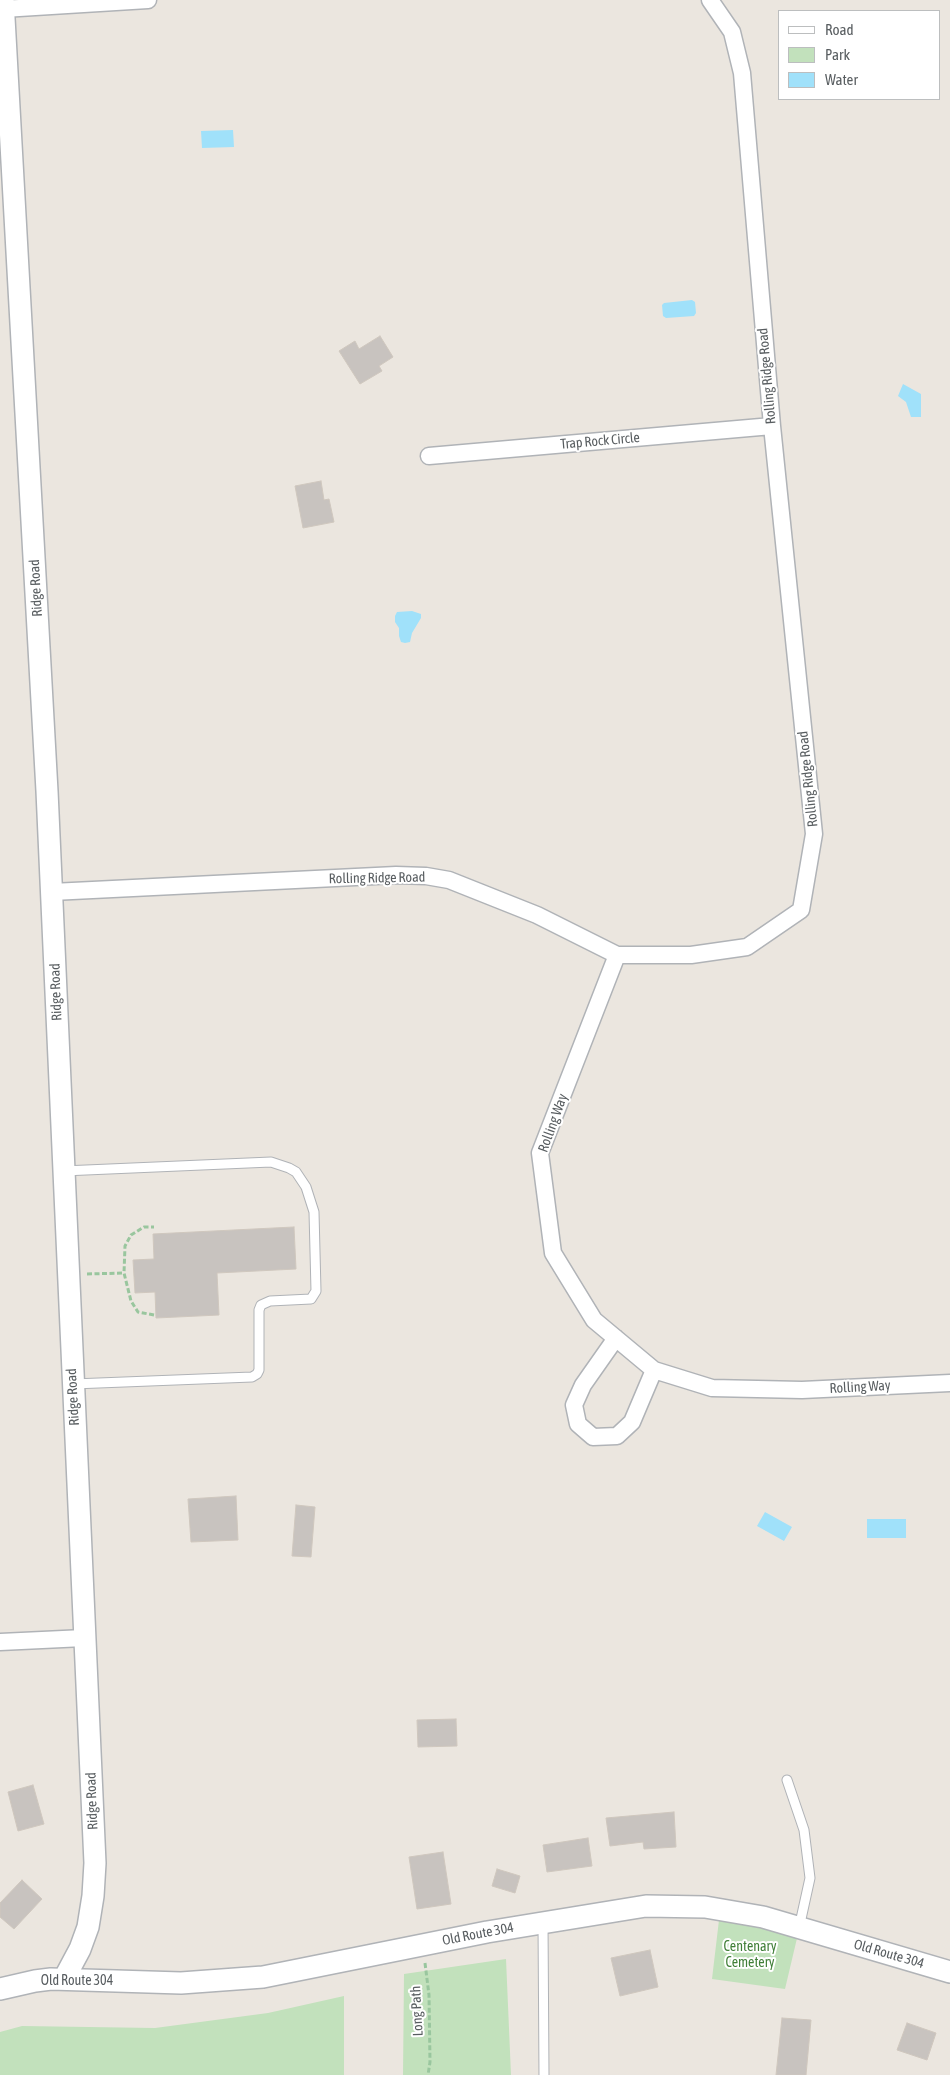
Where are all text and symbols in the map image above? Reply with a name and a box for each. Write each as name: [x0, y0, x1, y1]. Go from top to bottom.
legend: [778, 10, 940, 100]
text: Road: [825, 21, 854, 38]
text: Park: [825, 46, 850, 63]
text: Water: [825, 71, 858, 88]
street label: Rolling Ridge Road: [754, 327, 780, 425]
street label: Trap Rock Circle: [560, 429, 640, 453]
street label: Ridge Road: [26, 559, 46, 617]
street label: Rolling Ridge Road: [795, 730, 821, 828]
street label: Rolling Ridge Road: [329, 869, 425, 887]
street label: Ridge Road: [47, 963, 65, 1021]
street label: Rolling Way: [535, 1091, 571, 1155]
street label: Ridge Road: [63, 1368, 83, 1426]
street label: Rolling Way: [829, 1377, 891, 1397]
street label: Ridge Road: [83, 1772, 101, 1830]
street label: Old Route 304: [441, 1919, 515, 1949]
street label: Old Route 304: [852, 1936, 926, 1972]
park label: Centenary Cemetery: [724, 1939, 776, 1971]
street label: Old Route 304: [41, 1973, 113, 1989]
street label: Long Path: [407, 1985, 427, 2037]

